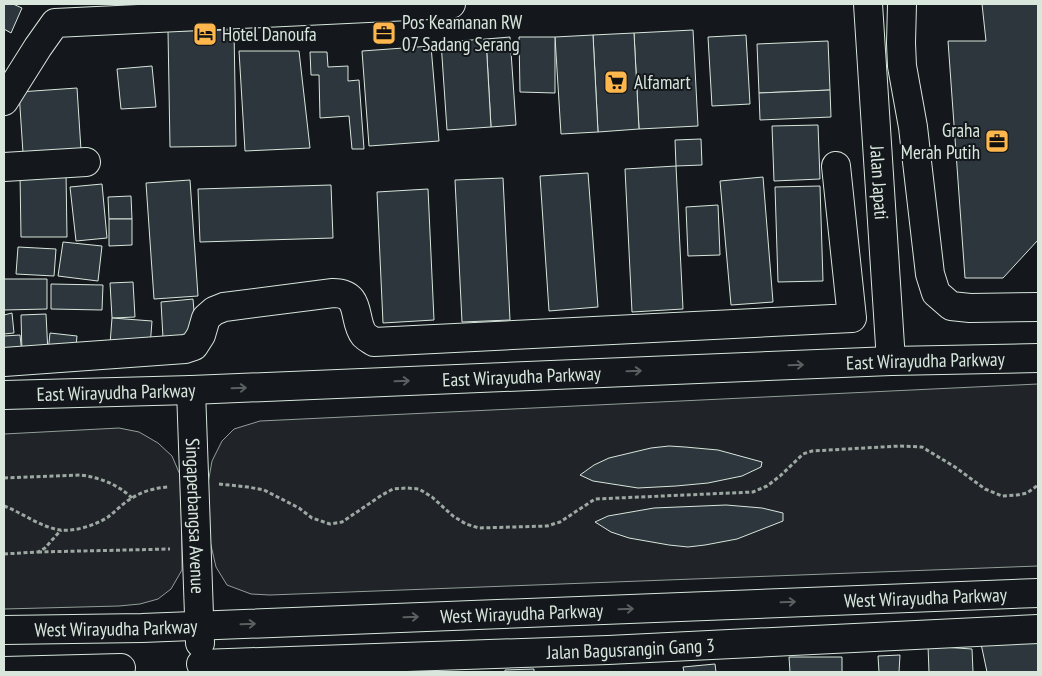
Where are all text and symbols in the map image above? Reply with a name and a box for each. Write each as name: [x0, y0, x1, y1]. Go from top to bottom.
place label: Pos Keamanan RW 07 Sadang Serang: [402, 10, 523, 56]
office icon: Pos Keamanan RW 07 Sadang Serang: [371, 20, 397, 46]
hotel icon: Hotel Danoufa: [192, 21, 218, 47]
place label: Hotel Danoufa: [222, 22, 317, 46]
supermarket icon: Alfamart: [603, 69, 629, 95]
place label: Alfamart: [634, 70, 692, 94]
place label: Graha Merah Putih: [901, 118, 980, 164]
office icon: Graha Merah Putih: [984, 128, 1010, 154]
street label: Jalan Japati: [865, 144, 894, 220]
street label: East Wirayudha Parkway: [845, 347, 1006, 375]
one-way arrow: [788, 360, 804, 369]
street label: East Wirayudha Parkway: [442, 361, 602, 392]
one-way arrow: [626, 367, 642, 376]
one-way arrow: [393, 376, 409, 386]
street label: East Wirayudha Parkway: [36, 378, 197, 406]
one-way arrow: [231, 383, 247, 392]
street label: Singaperbangsa Avenue: [181, 438, 210, 594]
street label: West Wirayudha Parkway: [843, 582, 1008, 613]
street label: West Wirayudha Parkway: [440, 598, 604, 628]
one-way arrow: [780, 598, 796, 607]
one-way arrow: [617, 604, 633, 614]
one-way arrow: [402, 613, 418, 622]
street label: West Wirayudha Parkway: [34, 614, 199, 642]
one-way arrow: [240, 619, 256, 629]
street label: Jalan Bagusrangin Gang 3: [545, 633, 715, 664]

